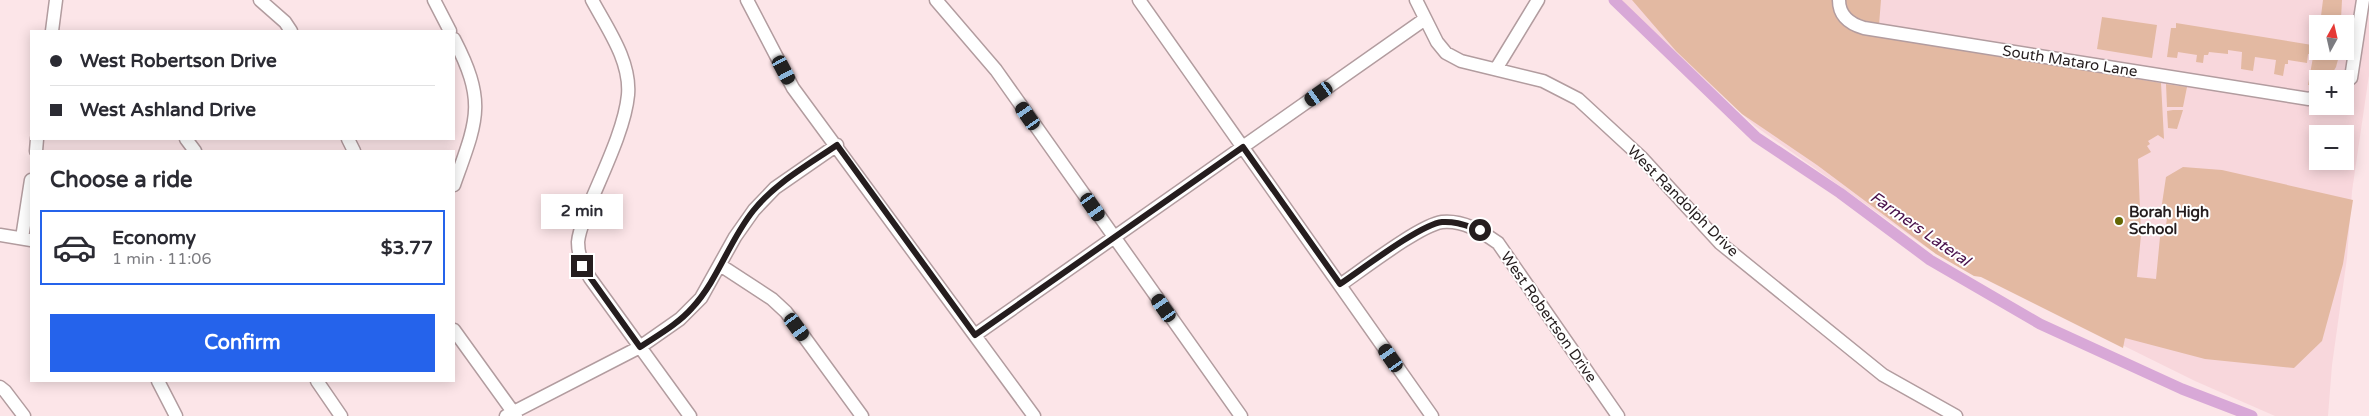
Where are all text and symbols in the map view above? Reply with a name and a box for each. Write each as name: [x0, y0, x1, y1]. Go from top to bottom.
north arrow: [2309, 15, 2354, 60]
map controls: [2309, 15, 2354, 170]
street label: South Mataro Lane: [2001, 41, 2139, 81]
text: West Robertson Drive: [80, 50, 277, 72]
car: [770, 53, 797, 87]
button: +: [2309, 70, 2354, 115]
car: [1302, 79, 1335, 109]
text: West Ashland Drive: [80, 99, 256, 121]
car: [1013, 99, 1042, 133]
button: −: [2309, 125, 2354, 170]
street label: West Randolph Drive: [1624, 142, 1742, 260]
text: Choose a ride: [50, 167, 193, 193]
water label: Farmers Lateral: [1866, 187, 1976, 272]
car: [1078, 190, 1107, 224]
callout: 2 min: [541, 194, 623, 228]
text: 2 min: [561, 201, 603, 221]
place label: Borah High School: [2129, 203, 2209, 238]
marker: Borah High School: [2113, 215, 2125, 227]
route start: [1469, 219, 1491, 241]
icon: car: [52, 225, 97, 270]
text: Economy: [112, 227, 196, 249]
text: $3.77: [381, 237, 433, 259]
street label: West Robertson Drive: [1497, 248, 1601, 386]
text: 1 min · 11:06: [112, 249, 211, 269]
route end: [571, 255, 593, 277]
car: [1149, 291, 1178, 325]
car: [782, 310, 811, 344]
button: Confirm: [50, 314, 435, 372]
car: [1376, 341, 1405, 375]

